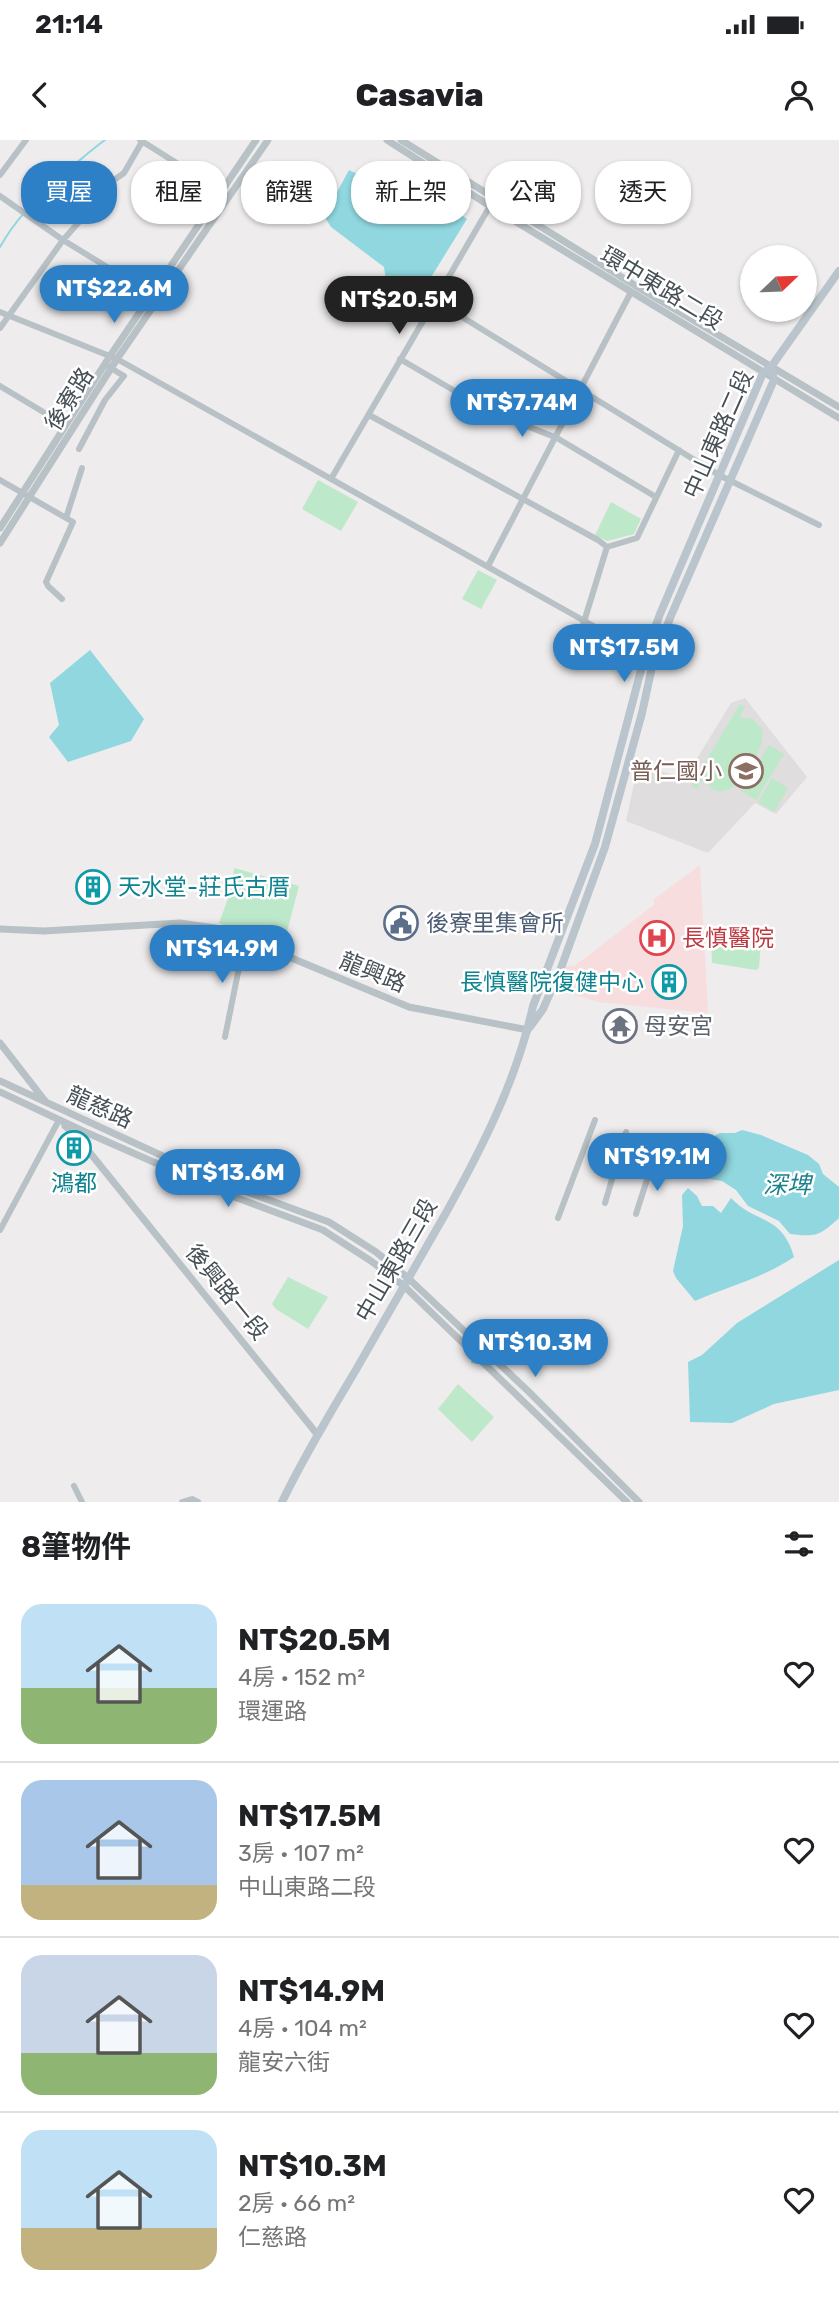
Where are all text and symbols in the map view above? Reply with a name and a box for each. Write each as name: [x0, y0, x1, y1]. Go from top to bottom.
text: 21:14: [35, 9, 103, 40]
icon: back: [21, 76, 59, 114]
text: Casavia: [355, 76, 484, 114]
icon: person: [780, 76, 818, 114]
chip: 買屋: [21, 161, 117, 224]
chip: 租屋: [131, 161, 227, 224]
chip: 篩選: [241, 161, 337, 224]
chip: 新上架: [351, 161, 471, 224]
chip: 公寓: [485, 161, 581, 224]
chip: 透天: [595, 161, 691, 224]
street label: 環中東路二段: [596, 240, 728, 336]
north arrow: [740, 245, 817, 322]
map controls: [740, 245, 817, 322]
pin: NT$22.6M: [42, 265, 186, 325]
text: NT$22.6M: [56, 274, 172, 302]
pin: NT$20.5M: [327, 276, 471, 336]
text: NT$20.5M: [340, 285, 458, 313]
street label: 後寮路: [39, 362, 99, 436]
street label: 中山東路二段: [677, 365, 759, 503]
pin: NT$7.74M: [450, 380, 594, 439]
text: NT$7.74M: [466, 388, 578, 416]
pin: NT$17.5M: [552, 624, 696, 684]
text: NT$17.5M: [569, 633, 679, 661]
school or university icon: 普仁國小: [727, 752, 765, 790]
place label: 普仁國小: [630, 757, 722, 785]
building icon: 天水堂-莊氏古厝: [74, 868, 112, 906]
place label: 天水堂-莊氏古厝: [118, 873, 290, 901]
public building icon: 後寮里集會所: [382, 904, 420, 942]
place label: 後寮里集會所: [426, 909, 564, 937]
hospital icon: 長慎醫院: [638, 919, 676, 957]
place label: 長慎醫院: [682, 924, 774, 952]
pin: NT$14.9M: [150, 926, 294, 985]
text: NT$14.9M: [166, 934, 278, 962]
street label: 龍興路: [336, 946, 410, 998]
building icon: 長慎醫院復健中心: [650, 963, 688, 1001]
place label: 長慎醫院復健中心: [460, 968, 644, 996]
temple icon: 母安宮: [601, 1007, 639, 1045]
place label: 母安宮: [644, 1012, 713, 1040]
street label: 龍慈路: [63, 1080, 137, 1134]
building icon: 鴻都: [55, 1129, 93, 1167]
pin: NT$19.1M: [585, 1133, 729, 1193]
text: NT$19.1M: [604, 1142, 710, 1170]
pin: NT$13.6M: [156, 1150, 300, 1209]
text: NT$13.6M: [171, 1158, 285, 1186]
place label: 鴻都: [51, 1169, 97, 1197]
water label: 深埤: [763, 1171, 814, 1199]
street label: 中山東路三段: [349, 1193, 443, 1327]
street label: 後興路一段: [180, 1239, 274, 1345]
pin: NT$10.3M: [463, 1320, 607, 1379]
text: NT$10.3M: [478, 1328, 592, 1356]
icon: filters: [780, 1525, 818, 1563]
text: 8筆物件: [21, 1529, 131, 1565]
text: NT$20.5M: [238, 1622, 391, 1658]
icon: home: [77, 1632, 161, 1716]
icon: heart: [780, 1655, 818, 1693]
text: 4房 · 152 m²: [238, 1663, 365, 1691]
text: 環運路: [238, 1697, 307, 1725]
text: NT$17.5M: [238, 1798, 382, 1834]
icon: home: [77, 1808, 161, 1892]
icon: heart: [780, 1831, 818, 1869]
text: 3房 · 107 m²: [238, 1839, 364, 1867]
text: 中山東路二段: [238, 1873, 376, 1901]
text: NT$14.9M: [238, 1973, 385, 2009]
icon: home: [77, 1983, 161, 2067]
icon: heart: [780, 2006, 818, 2044]
text: 4房 · 104 m²: [238, 2014, 367, 2042]
text: 龍安六街: [238, 2048, 330, 2076]
text: NT$10.3M: [238, 2148, 387, 2184]
icon: home: [77, 2158, 161, 2242]
icon: heart: [780, 2181, 818, 2219]
text: 2房 · 66 m²: [238, 2189, 355, 2217]
text: 仁慈路: [238, 2223, 307, 2251]

